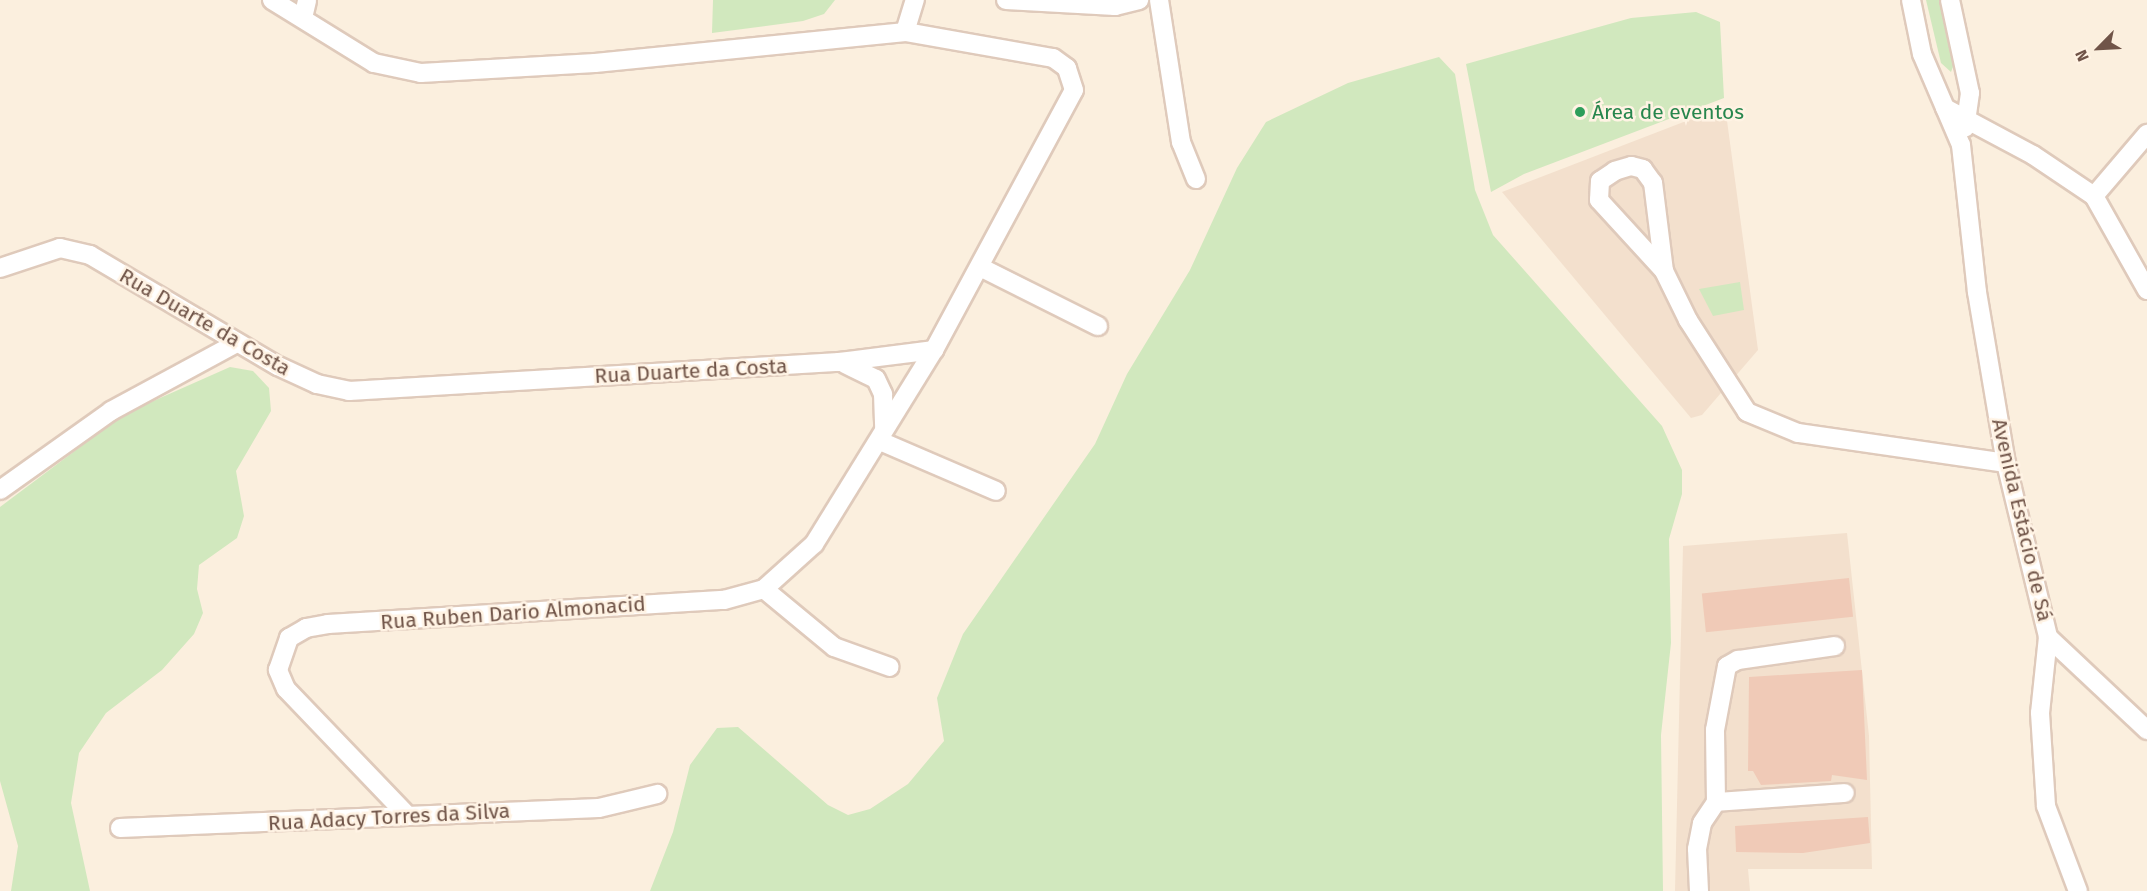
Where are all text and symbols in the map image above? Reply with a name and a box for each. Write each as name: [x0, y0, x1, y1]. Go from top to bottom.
north arrow: [2069, 18, 2129, 78]
text: N: [2071, 47, 2093, 64]
place label: Área de eventos: [1592, 99, 1744, 125]
marker: Área de eventos: [1573, 105, 1587, 119]
street label: Rua Duarte da Costa: [115, 263, 295, 381]
street label: Rua Duarte da Costa: [594, 353, 788, 389]
street label: Avenida Estácio de Sá: [1986, 416, 2058, 624]
street label: Rua Ruben Dario Almonacid: [379, 591, 647, 635]
street label: Rua Adacy Torres da Silva: [267, 798, 511, 836]

